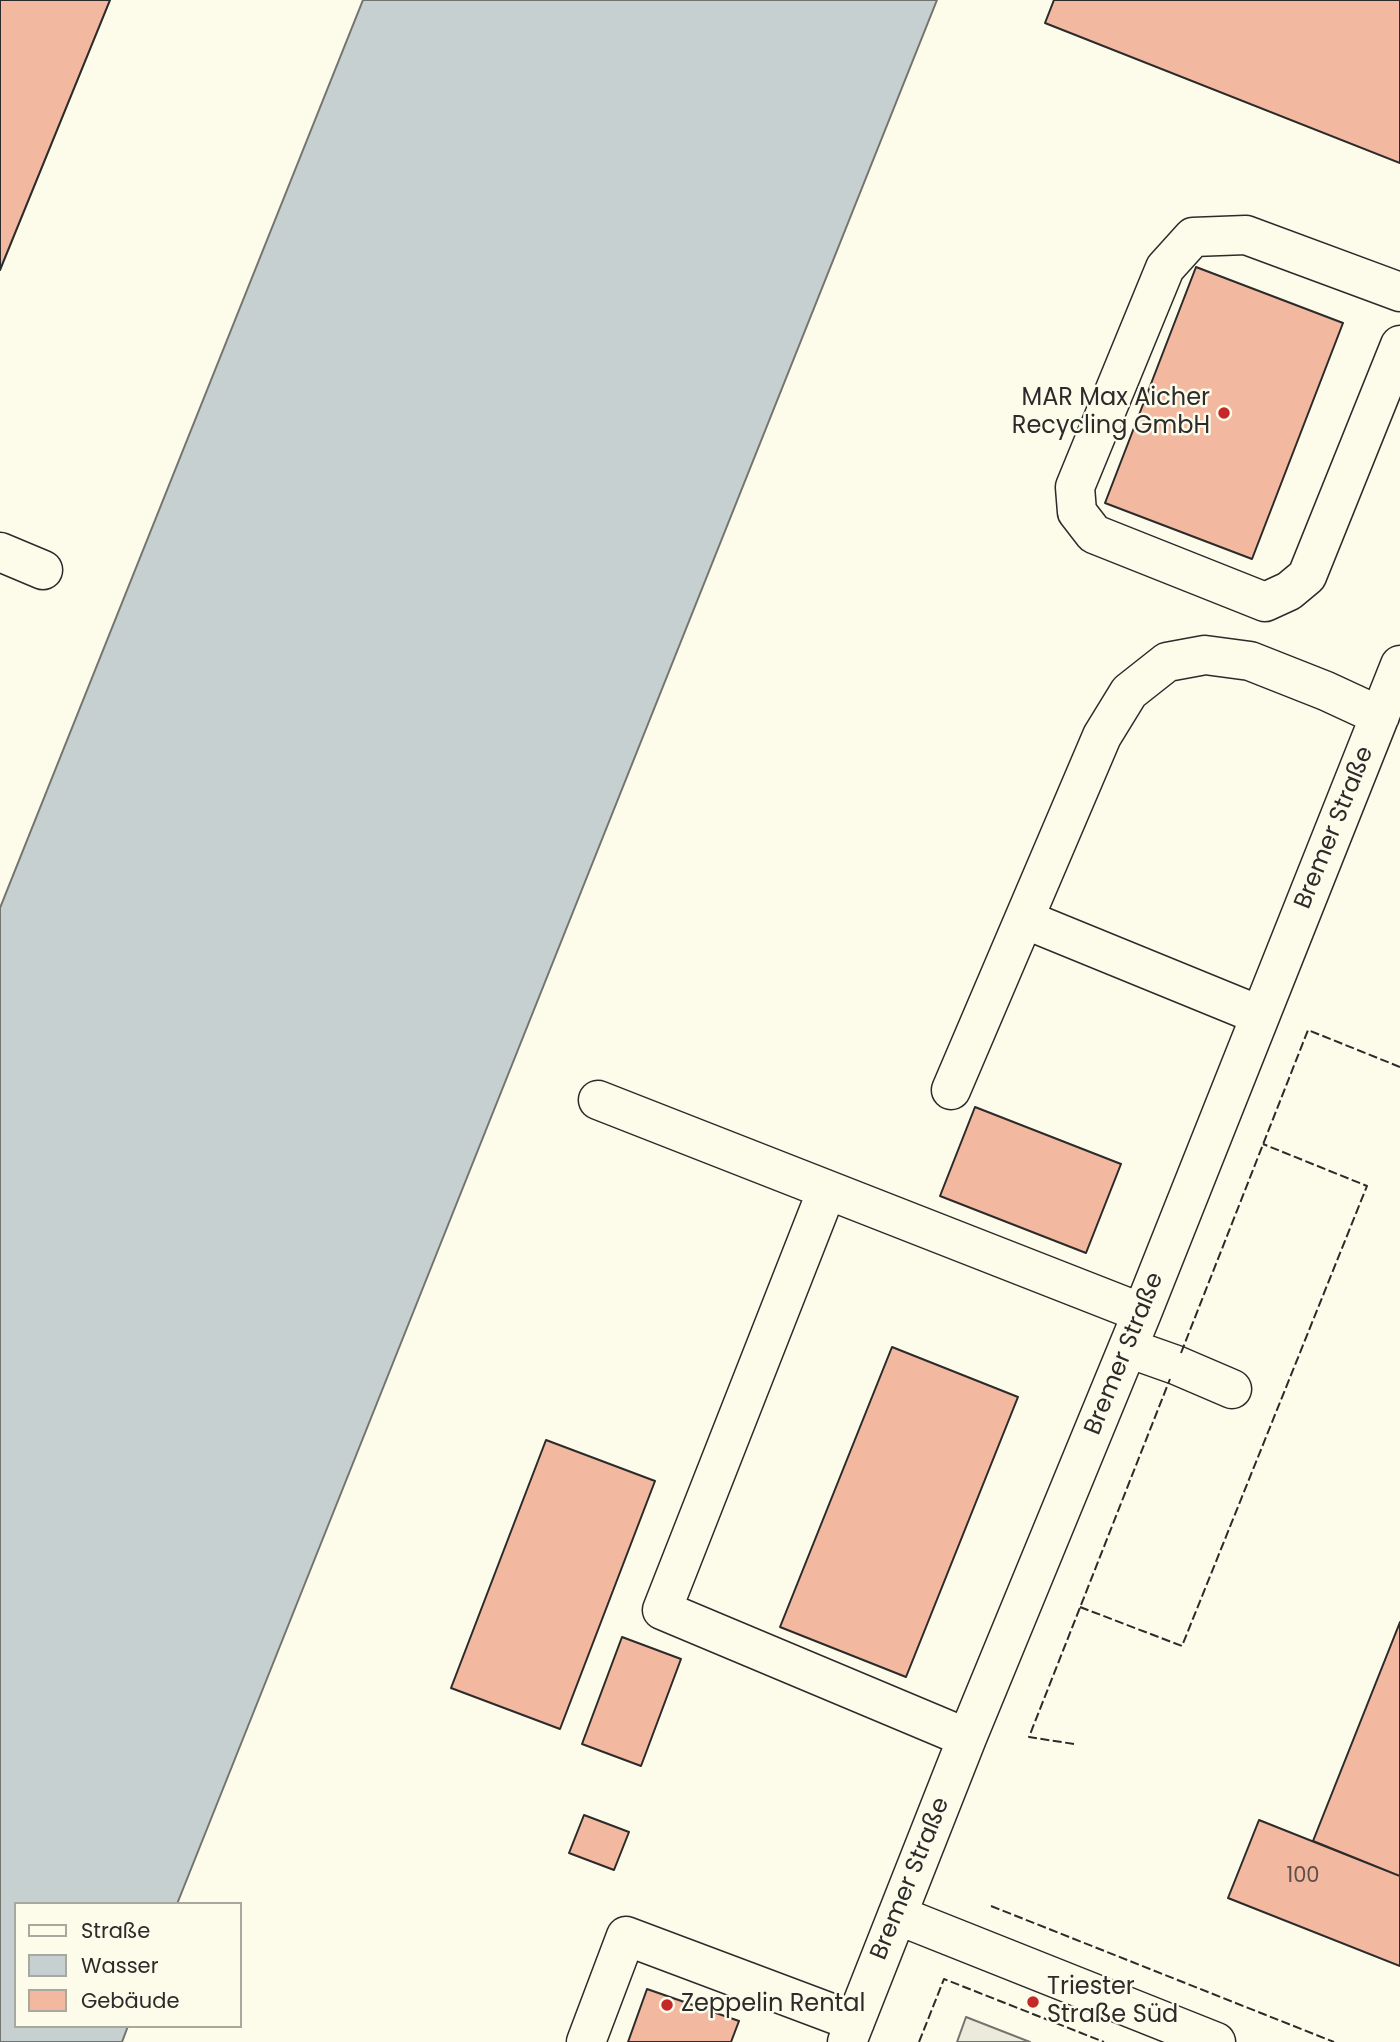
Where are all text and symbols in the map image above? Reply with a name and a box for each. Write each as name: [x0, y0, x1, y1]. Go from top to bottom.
place label: MAR Max Aicher Recycling GmbH: [1012, 385, 1210, 441]
marker: MAR Max Aicher Recycling GmbH: [1216, 405, 1232, 421]
street label: Bremer Straße: [1289, 743, 1381, 913]
street label: Bremer Straße: [1079, 1269, 1171, 1439]
street label: Bremer Straße: [865, 1794, 957, 1964]
house number: 100: [1286, 1864, 1320, 1890]
legend: [14, 1902, 242, 2028]
text: Straße: [81, 1916, 150, 1945]
text: Wasser: [81, 1951, 158, 1980]
place label: Triester Straße Süd: [1047, 1974, 1178, 2030]
text: Gebäude: [81, 1986, 179, 2015]
place label: Zeppelin Rental: [681, 1991, 865, 2019]
marker: Triester Straße Süd: [1025, 1994, 1041, 2010]
marker: Zeppelin Rental: [659, 1997, 675, 2013]

